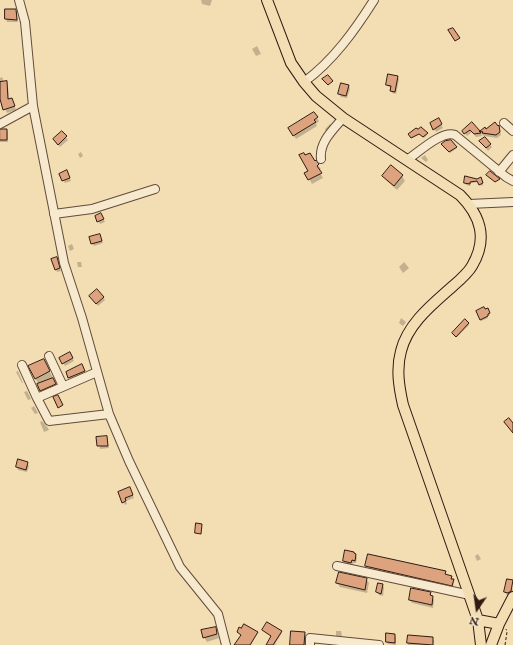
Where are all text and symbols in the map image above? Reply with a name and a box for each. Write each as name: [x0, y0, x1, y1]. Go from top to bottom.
north arrow: [457, 589, 497, 629]
text: N: [468, 613, 481, 629]

